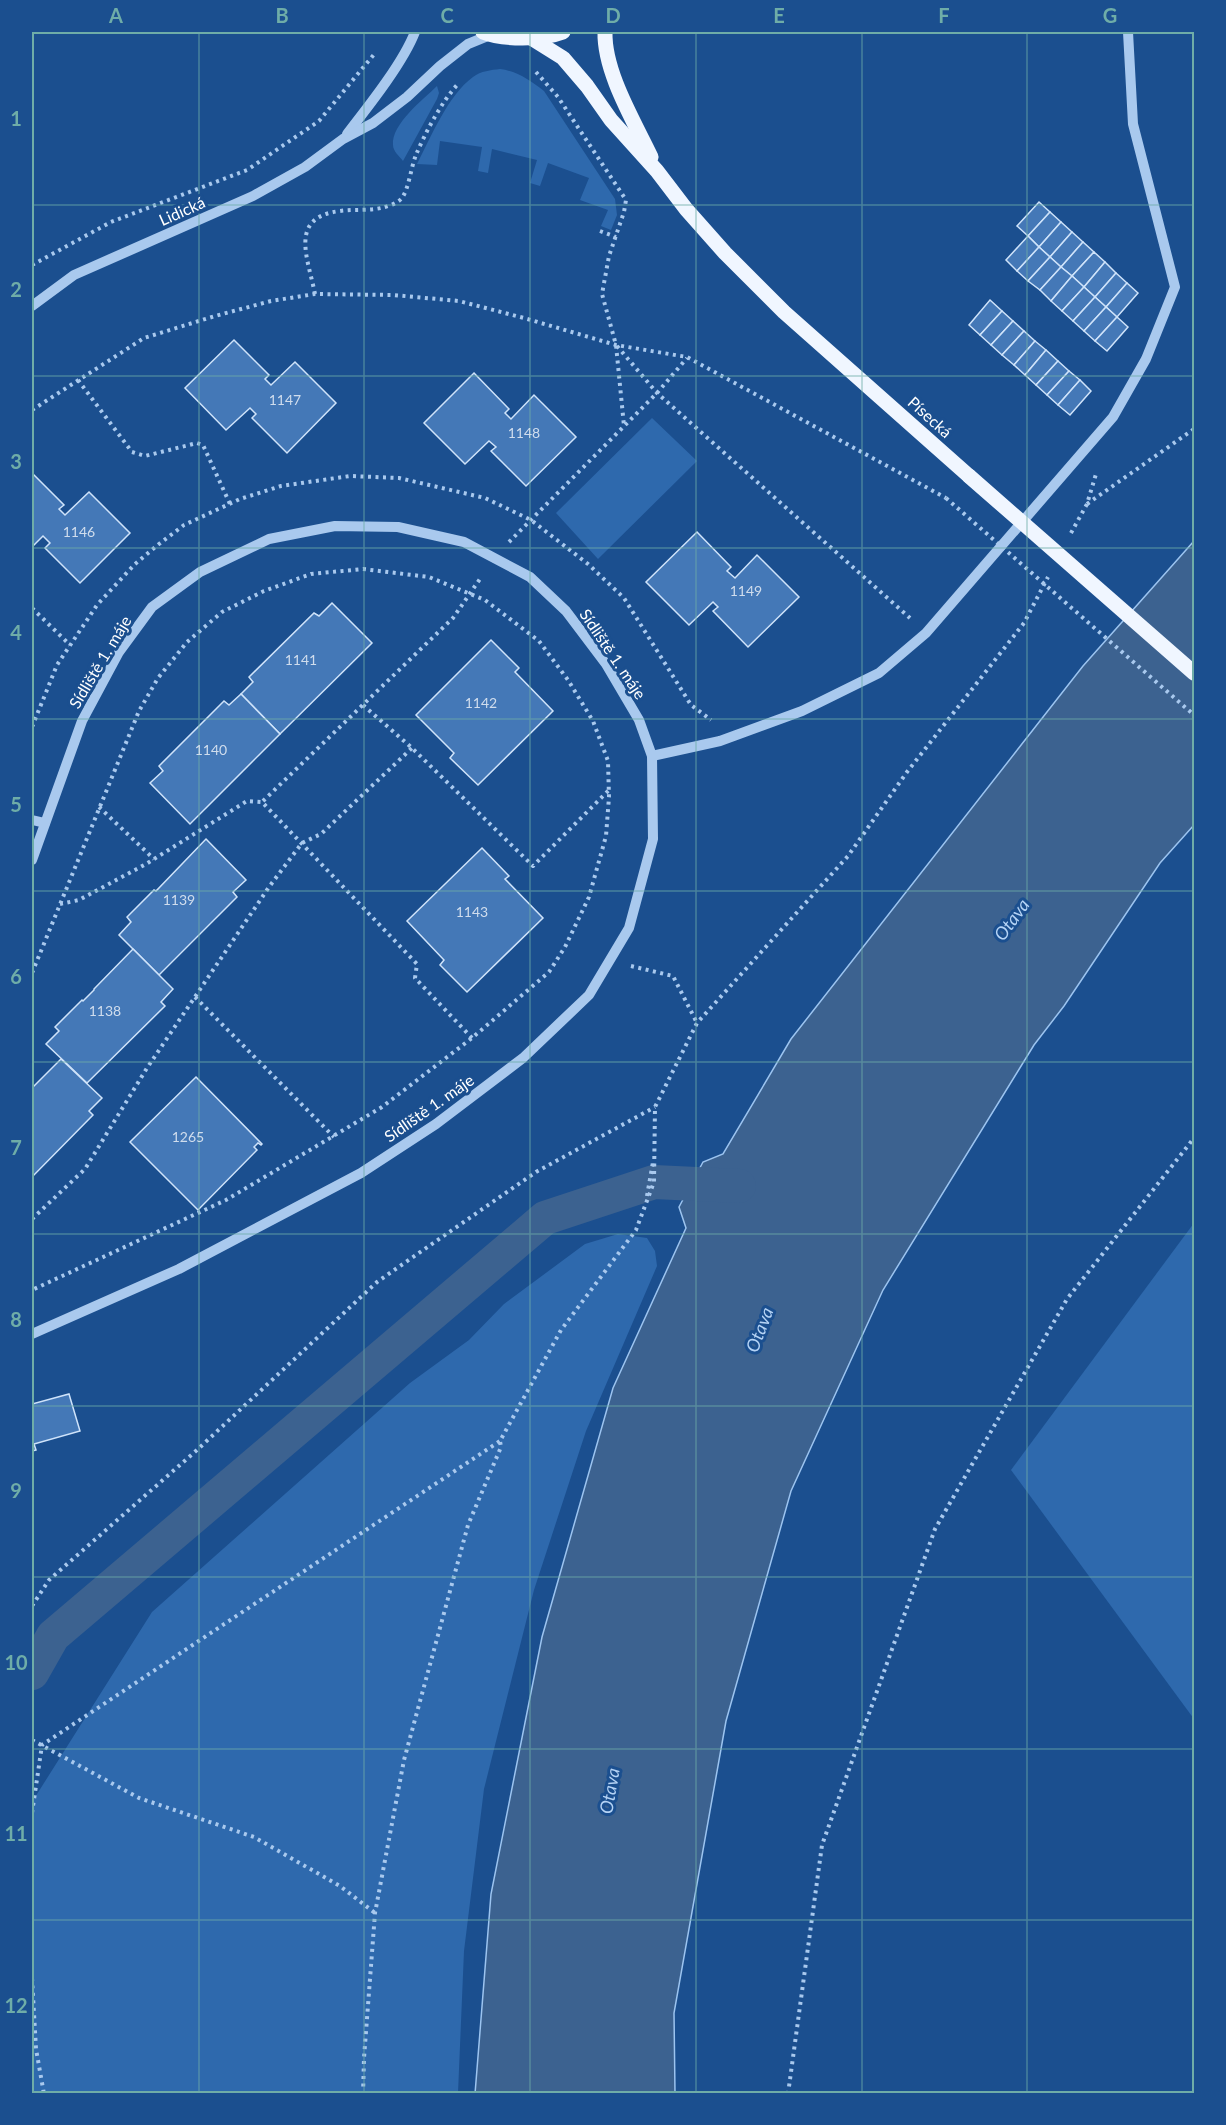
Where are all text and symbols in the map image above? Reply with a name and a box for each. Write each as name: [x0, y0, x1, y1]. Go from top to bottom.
text: A: [108, 3, 123, 27]
text: B: [275, 3, 289, 27]
text: C: [440, 3, 454, 27]
text: D: [605, 3, 621, 27]
text: E: [773, 3, 785, 27]
text: F: [938, 3, 950, 27]
text: G: [1103, 3, 1117, 27]
text: 1: [10, 106, 22, 130]
street label: Lidická: [156, 192, 208, 229]
text: 2: [10, 277, 22, 301]
house number: 1147: [269, 391, 301, 408]
street label: Písecká: [904, 392, 956, 441]
house number: 1148: [508, 424, 540, 441]
text: 3: [10, 449, 22, 473]
house number: 1146: [63, 523, 95, 540]
house number: 1149: [730, 582, 762, 599]
street label: Sídliště 1. máje: [576, 605, 651, 702]
street label: Sídliště 1. máje: [64, 612, 135, 712]
text: 4: [10, 620, 22, 644]
house number: 1141: [285, 651, 317, 668]
house number: 1142: [465, 694, 497, 711]
house number: 1140: [195, 741, 227, 758]
text: 5: [10, 792, 22, 816]
house number: 1139: [163, 891, 195, 908]
water label: Otava: [989, 894, 1034, 945]
house number: 1143: [456, 903, 488, 920]
text: 6: [10, 964, 22, 988]
house number: 1138: [89, 1002, 121, 1019]
street label: Sídliště 1. máje: [380, 1070, 477, 1145]
house number: 1265: [172, 1128, 204, 1145]
text: 7: [10, 1135, 22, 1159]
water label: Otava: [740, 1304, 778, 1355]
text: 8: [10, 1307, 22, 1331]
text: 9: [10, 1478, 22, 1502]
text: 10: [4, 1650, 28, 1674]
water label: Otava: [594, 1766, 624, 1816]
text: 11: [4, 1821, 28, 1845]
text: 12: [4, 1993, 28, 2017]

